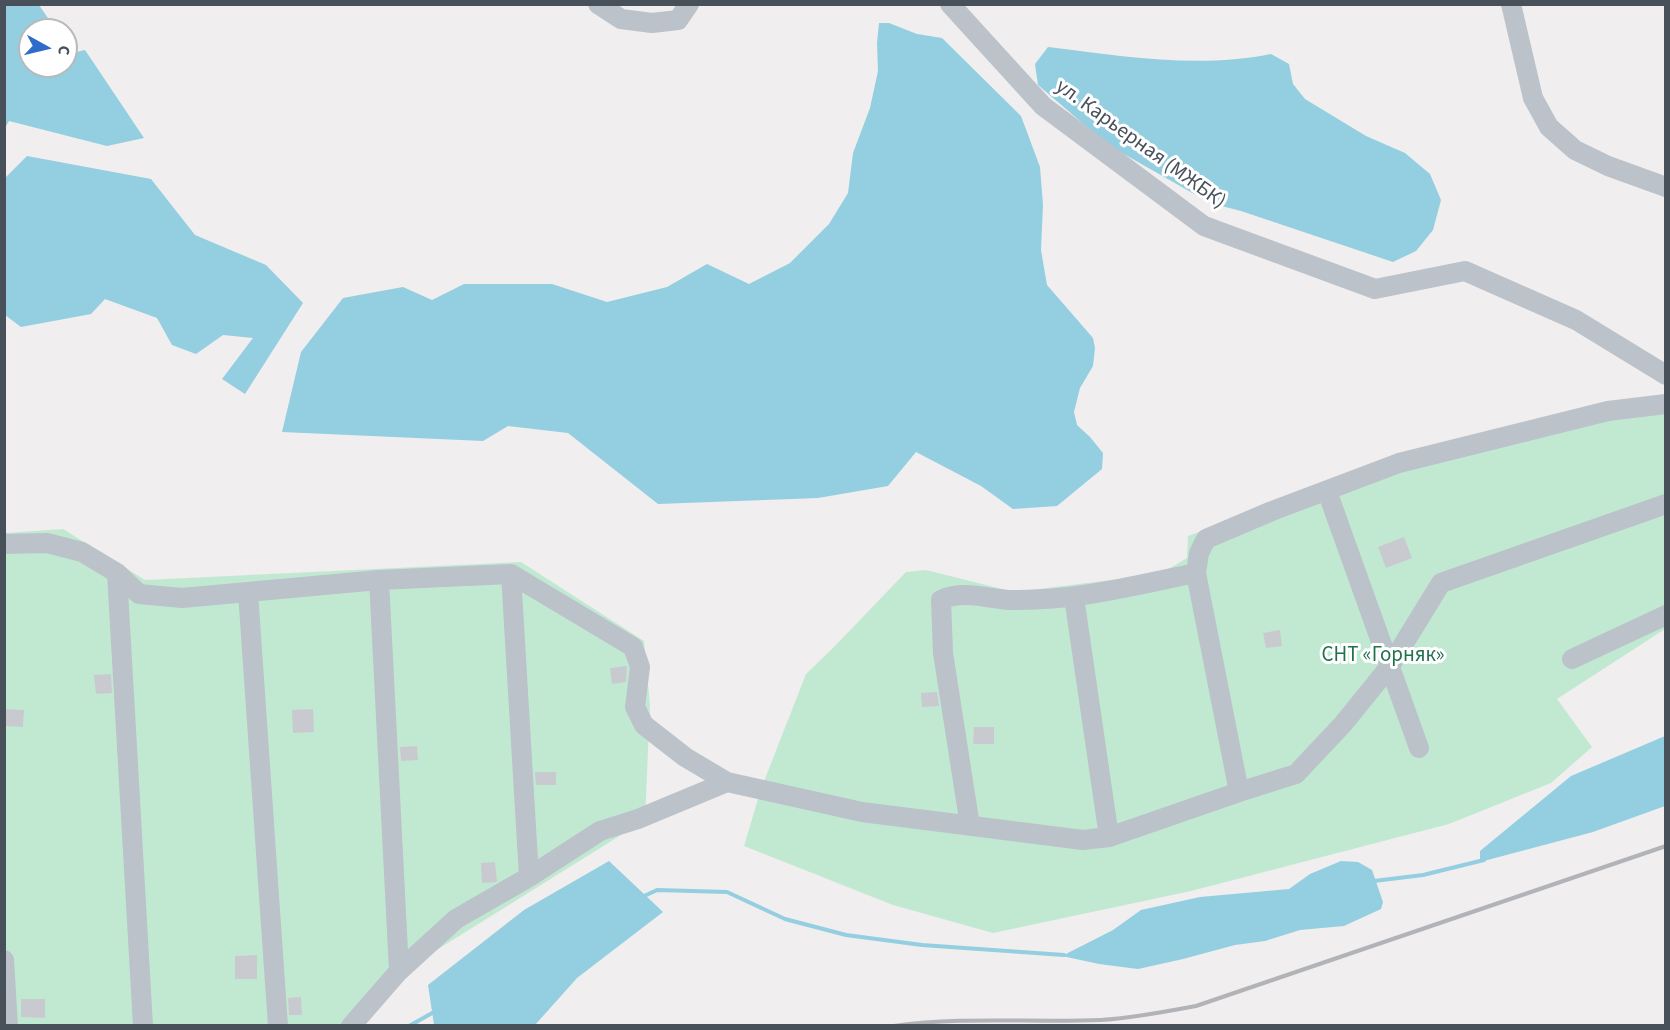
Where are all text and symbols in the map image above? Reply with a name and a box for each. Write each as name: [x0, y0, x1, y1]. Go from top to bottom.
north arrow: [18, 18, 78, 78]
text: С: [52, 44, 75, 56]
street label: ул. Карьерная (МЖБК): [1050, 75, 1230, 215]
park label: СНТ «Горняк»: [1321, 643, 1445, 669]

